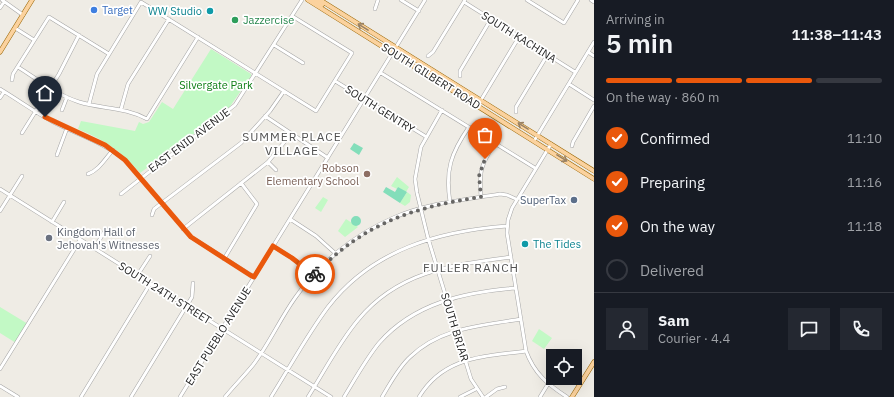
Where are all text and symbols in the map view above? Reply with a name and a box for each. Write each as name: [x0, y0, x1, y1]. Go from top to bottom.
place label: Target: [102, 3, 133, 17]
place label: WW Studio: [148, 4, 202, 18]
marker: Target: [89, 5, 99, 15]
marker: WW Studio: [205, 6, 215, 16]
street label: SOUTH KACHINA: [479, 8, 559, 66]
text: Arriving in: [606, 11, 665, 28]
place label: Jazzercise: [243, 13, 294, 27]
marker: Jazzercise: [230, 15, 240, 25]
one-way arrow: [357, 23, 369, 31]
text: 11:38–11:43: [792, 25, 882, 44]
text: 5 min: [606, 26, 673, 60]
street label: SOUTH GILBERT ROAD: [379, 40, 483, 112]
pin: [28, 76, 62, 117]
park label: Silvergate Park: [179, 78, 253, 92]
icon: home: [34, 82, 56, 104]
street label: SOUTH GENTRY: [343, 82, 418, 136]
text: On the way · 860 m: [606, 89, 719, 106]
street label: EAST ENID AVENUE: [145, 105, 233, 175]
pin: [468, 118, 502, 159]
one-way arrow: [517, 122, 529, 130]
icon: bag: [474, 124, 496, 146]
icon: check: [606, 127, 628, 149]
district label: SUMMER PLACE VILLAGE: [242, 129, 342, 158]
text: Confirmed: [640, 129, 710, 148]
text: 11:10: [847, 130, 882, 147]
one-way arrow: [556, 154, 567, 162]
place label: Robson Elementary School: [266, 161, 359, 188]
marker: Robson Elementary School: [362, 169, 372, 179]
icon: check: [606, 171, 628, 193]
text: Preparing: [640, 173, 705, 192]
text: 11:16: [847, 174, 882, 191]
place label: SuperTax: [520, 193, 566, 207]
marker: SuperTax: [569, 195, 579, 205]
icon: check: [606, 215, 628, 237]
text: On the way: [640, 217, 715, 236]
text: 11:18: [847, 218, 882, 235]
place label: Kingdom Hall of Jehovah's Witnesses: [57, 225, 160, 252]
marker: Kingdom Hall of Jehovah's Witnesses: [44, 233, 54, 243]
place label: The Tides: [533, 237, 581, 251]
marker: The Tides: [520, 239, 530, 249]
courier: [295, 254, 335, 294]
street label: SOUTH 24TH STREET: [116, 259, 215, 328]
district label: FULLER RANCH: [423, 260, 519, 275]
text: Delivered: [640, 261, 704, 280]
icon: bike: [304, 263, 326, 285]
street label: EAST PUEBLO AVENUE: [182, 284, 254, 388]
street label: SOUTH BRIAR: [438, 291, 472, 363]
button: person: [606, 308, 648, 350]
button: chat: [788, 308, 830, 350]
button: phone: [840, 308, 882, 350]
text: Sam: [658, 311, 689, 330]
text: Courier · 4.4: [658, 330, 730, 347]
map controls: [546, 349, 582, 385]
button: locate: [546, 349, 582, 385]

